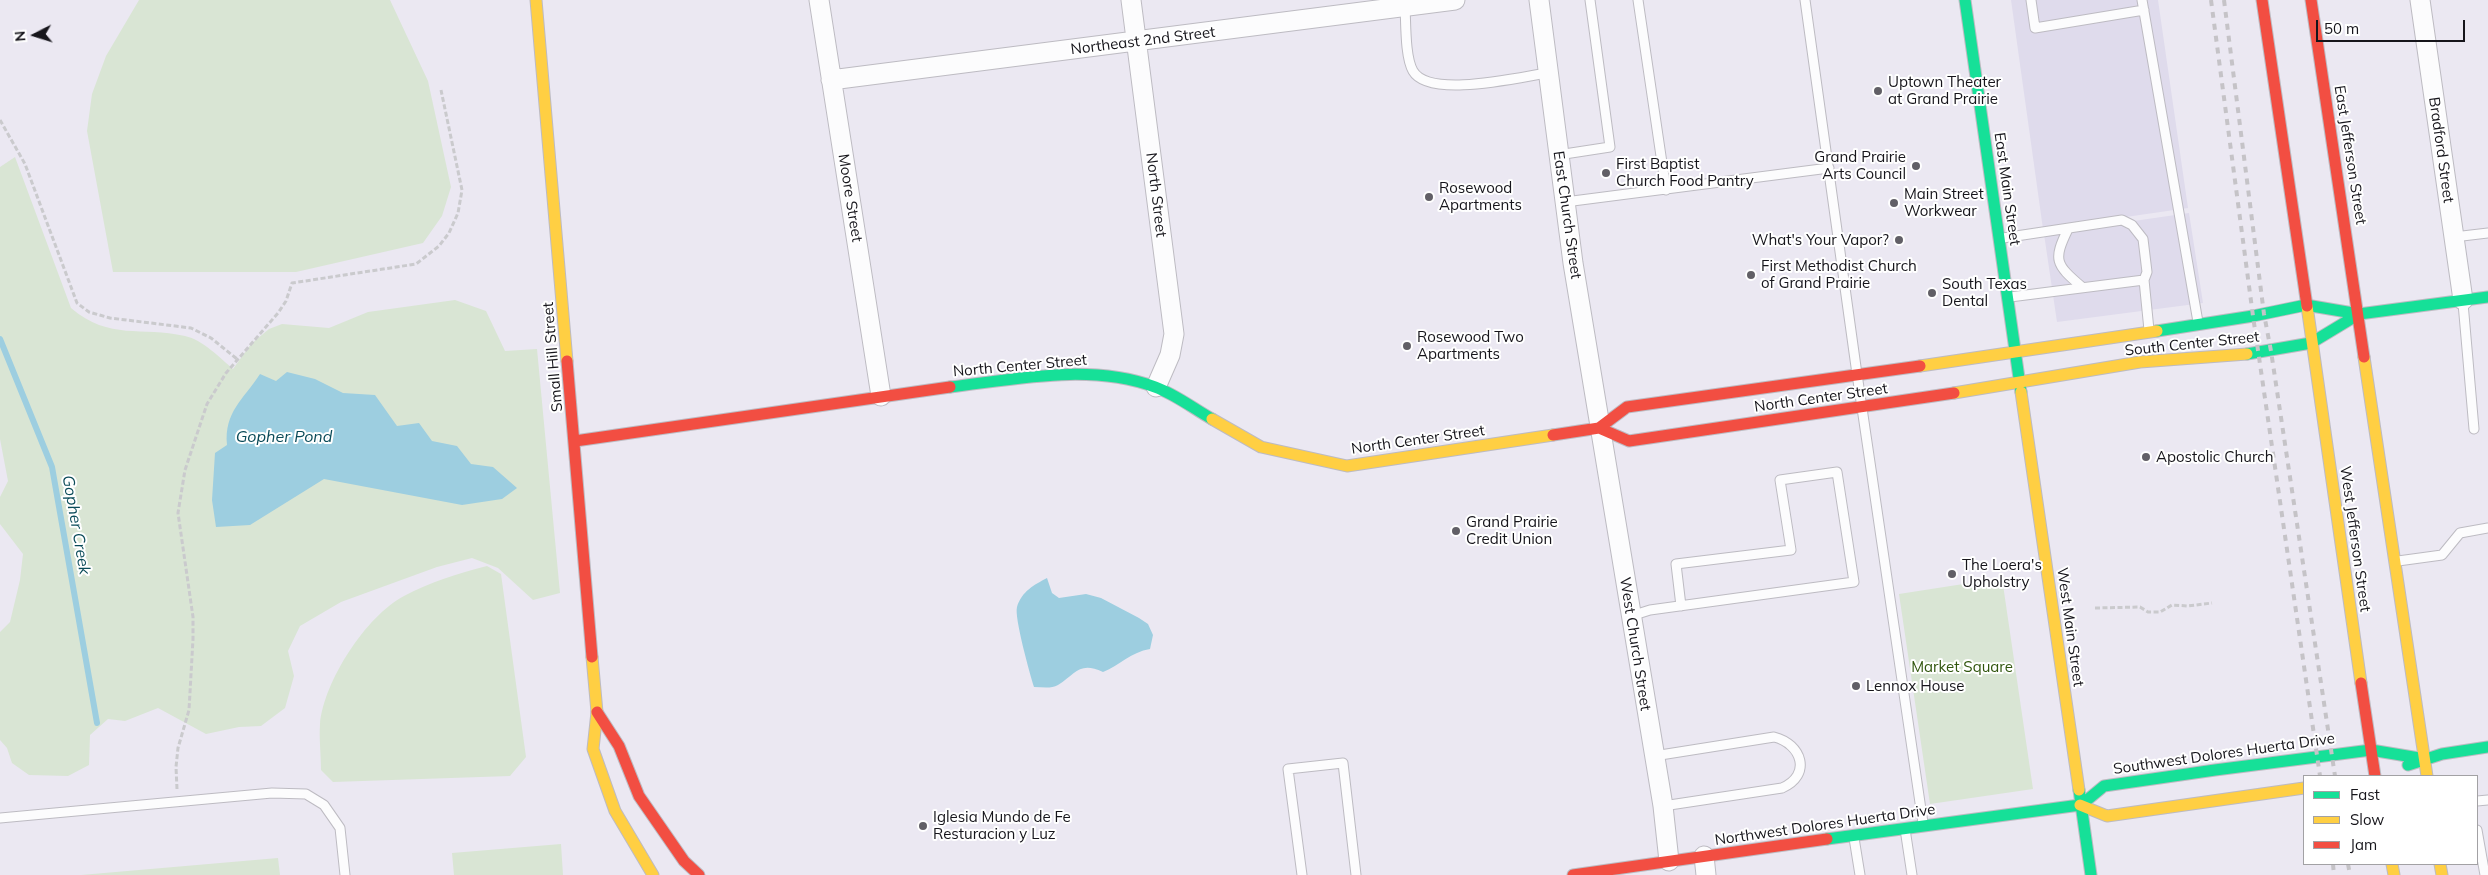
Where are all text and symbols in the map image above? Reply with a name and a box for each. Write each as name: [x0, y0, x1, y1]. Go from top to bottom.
north arrow: [10, 10, 60, 60]
scale bar: [2318, 10, 2467, 42]
text: 50 m: [2324, 19, 2359, 38]
street label: Northeast 2nd Street: [1070, 23, 1216, 59]
text: N: [11, 30, 29, 42]
place label: Uptown Theater at Grand Prairie: [1888, 73, 2001, 108]
street label: East Jefferson Street: [2330, 84, 2370, 226]
marker: Uptown Theater at Grand Prairie: [1872, 85, 1884, 97]
street label: Bradford Street: [2425, 96, 2457, 204]
street label: East Main Street: [1990, 131, 2024, 247]
place label: Grand Prairie Arts Council: [1814, 148, 1906, 183]
street label: East Church Street: [1549, 150, 1585, 280]
street label: North Street: [1142, 152, 1170, 238]
street label: Moore Street: [834, 153, 866, 243]
place label: First Baptist Church Food Pantry: [1616, 155, 1754, 190]
marker: Grand Prairie Arts Council: [1910, 160, 1922, 172]
marker: First Baptist Church Food Pantry: [1600, 167, 1612, 179]
place label: Rosewood Apartments: [1439, 179, 1522, 214]
place label: Main Street Workwear: [1904, 185, 1984, 220]
marker: Rosewood Apartments: [1423, 191, 1435, 203]
marker: Main Street Workwear: [1888, 197, 1900, 209]
place label: What's Your Vapor?: [1752, 231, 1889, 249]
marker: What's Your Vapor?: [1893, 234, 1905, 246]
place label: First Methodist Church of Grand Prairie: [1761, 257, 1917, 292]
marker: First Methodist Church of Grand Prairie: [1745, 269, 1757, 281]
place label: South Texas Dental: [1942, 275, 2027, 310]
marker: South Texas Dental: [1926, 287, 1938, 299]
street label: Small Hill Street: [539, 301, 567, 413]
place label: Rosewood Two Apartments: [1417, 328, 1524, 363]
street label: South Center Street: [2124, 328, 2260, 360]
marker: Rosewood Two Apartments: [1401, 340, 1413, 352]
street label: North Center Street: [952, 351, 1088, 381]
street label: North Center Street: [1753, 380, 1889, 416]
street label: North Center Street: [1350, 422, 1486, 458]
water label: Gopher Pond: [236, 427, 332, 447]
place label: Apostolic Church: [2156, 448, 2273, 466]
marker: Apostolic Church: [2140, 451, 2152, 463]
street label: West Jefferson Street: [2336, 465, 2374, 613]
water label: Gopher Creek: [58, 474, 94, 576]
place label: Grand Prairie Credit Union: [1466, 513, 1558, 548]
marker: Grand Prairie Credit Union: [1450, 525, 1462, 537]
place label: The Loera's Upholstry: [1962, 556, 2042, 591]
street label: West Main Street: [2053, 566, 2087, 688]
marker: The Loera's Upholstry: [1946, 568, 1958, 580]
street label: West Church Street: [1616, 576, 1654, 712]
park label: Market Square: [1911, 658, 2013, 676]
place label: Lennox House: [1866, 677, 1964, 695]
marker: Lennox House: [1850, 680, 1862, 692]
street label: Southwest Dolores Huerta Drive: [2112, 730, 2336, 778]
legend: [2303, 775, 2478, 865]
text: Fast: [2350, 785, 2380, 804]
street label: Northwest Dolores Huerta Drive: [1714, 801, 1936, 849]
place label: Iglesia Mundo de Fe Resturacion y Luz: [933, 808, 1071, 843]
text: Slow: [2350, 810, 2384, 829]
marker: Iglesia Mundo de Fe Resturacion y Luz: [917, 820, 929, 832]
text: Jam: [2350, 835, 2377, 854]

